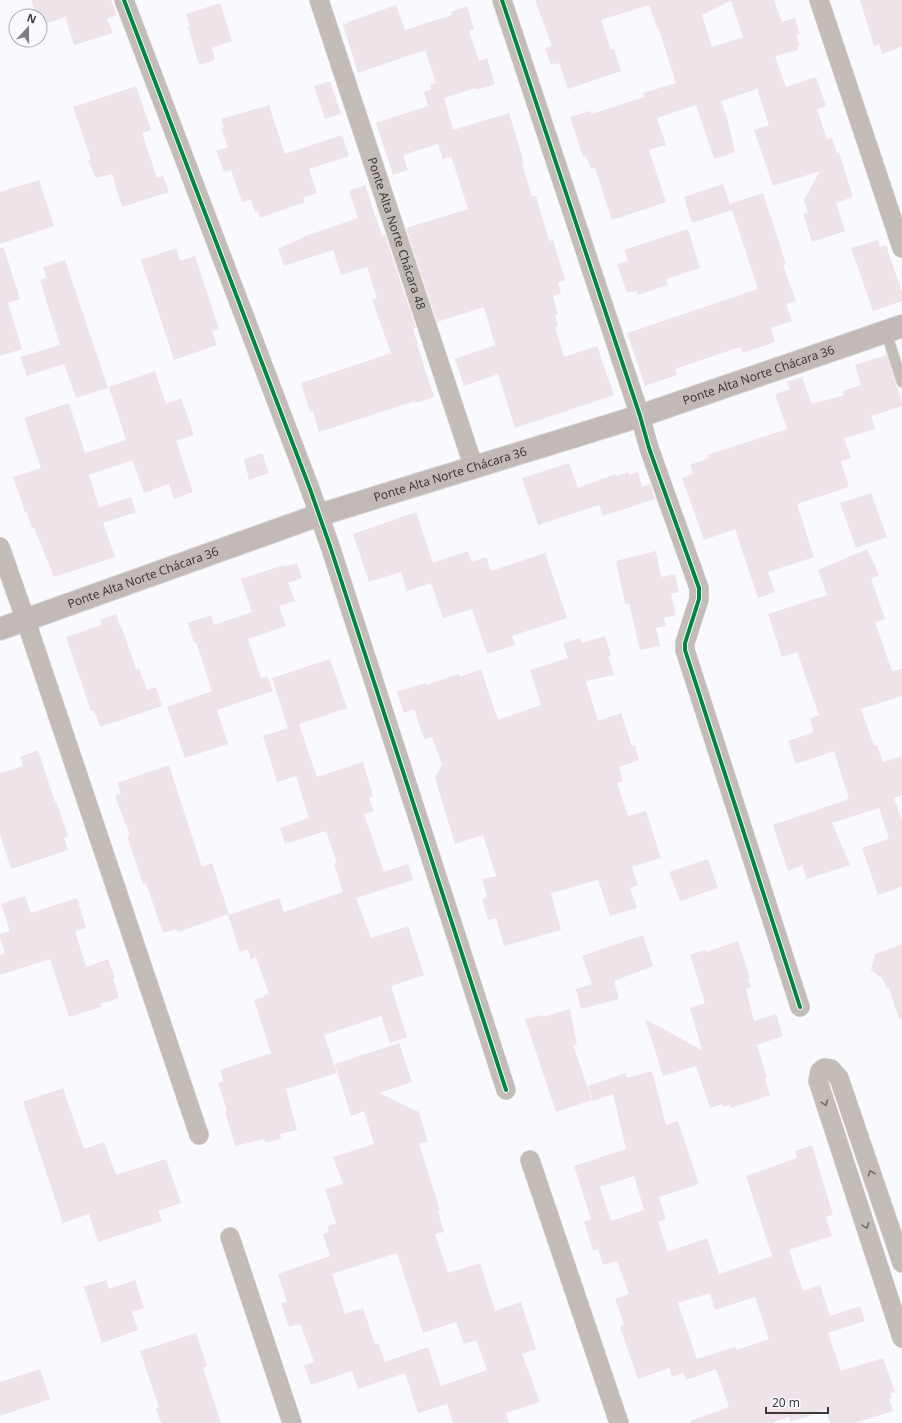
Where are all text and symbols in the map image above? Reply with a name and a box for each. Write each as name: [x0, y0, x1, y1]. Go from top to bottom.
north arrow: [8, 8, 48, 48]
text: N: [25, 10, 39, 27]
street label: Ponte Alta Norte Chácara 48: [364, 155, 430, 312]
street label: Ponte Alta Norte Chácara 36: [680, 341, 837, 409]
street label: Ponte Alta Norte Chácara 36: [371, 442, 529, 506]
street label: Ponte Alta Norte Chácara 36: [65, 543, 221, 612]
one-way arrow: [821, 1099, 829, 1106]
one-way arrow: [868, 1170, 876, 1177]
one-way arrow: [861, 1223, 869, 1230]
scale bar: [766, 1389, 828, 1415]
text: 20 m: [772, 1394, 800, 1411]

